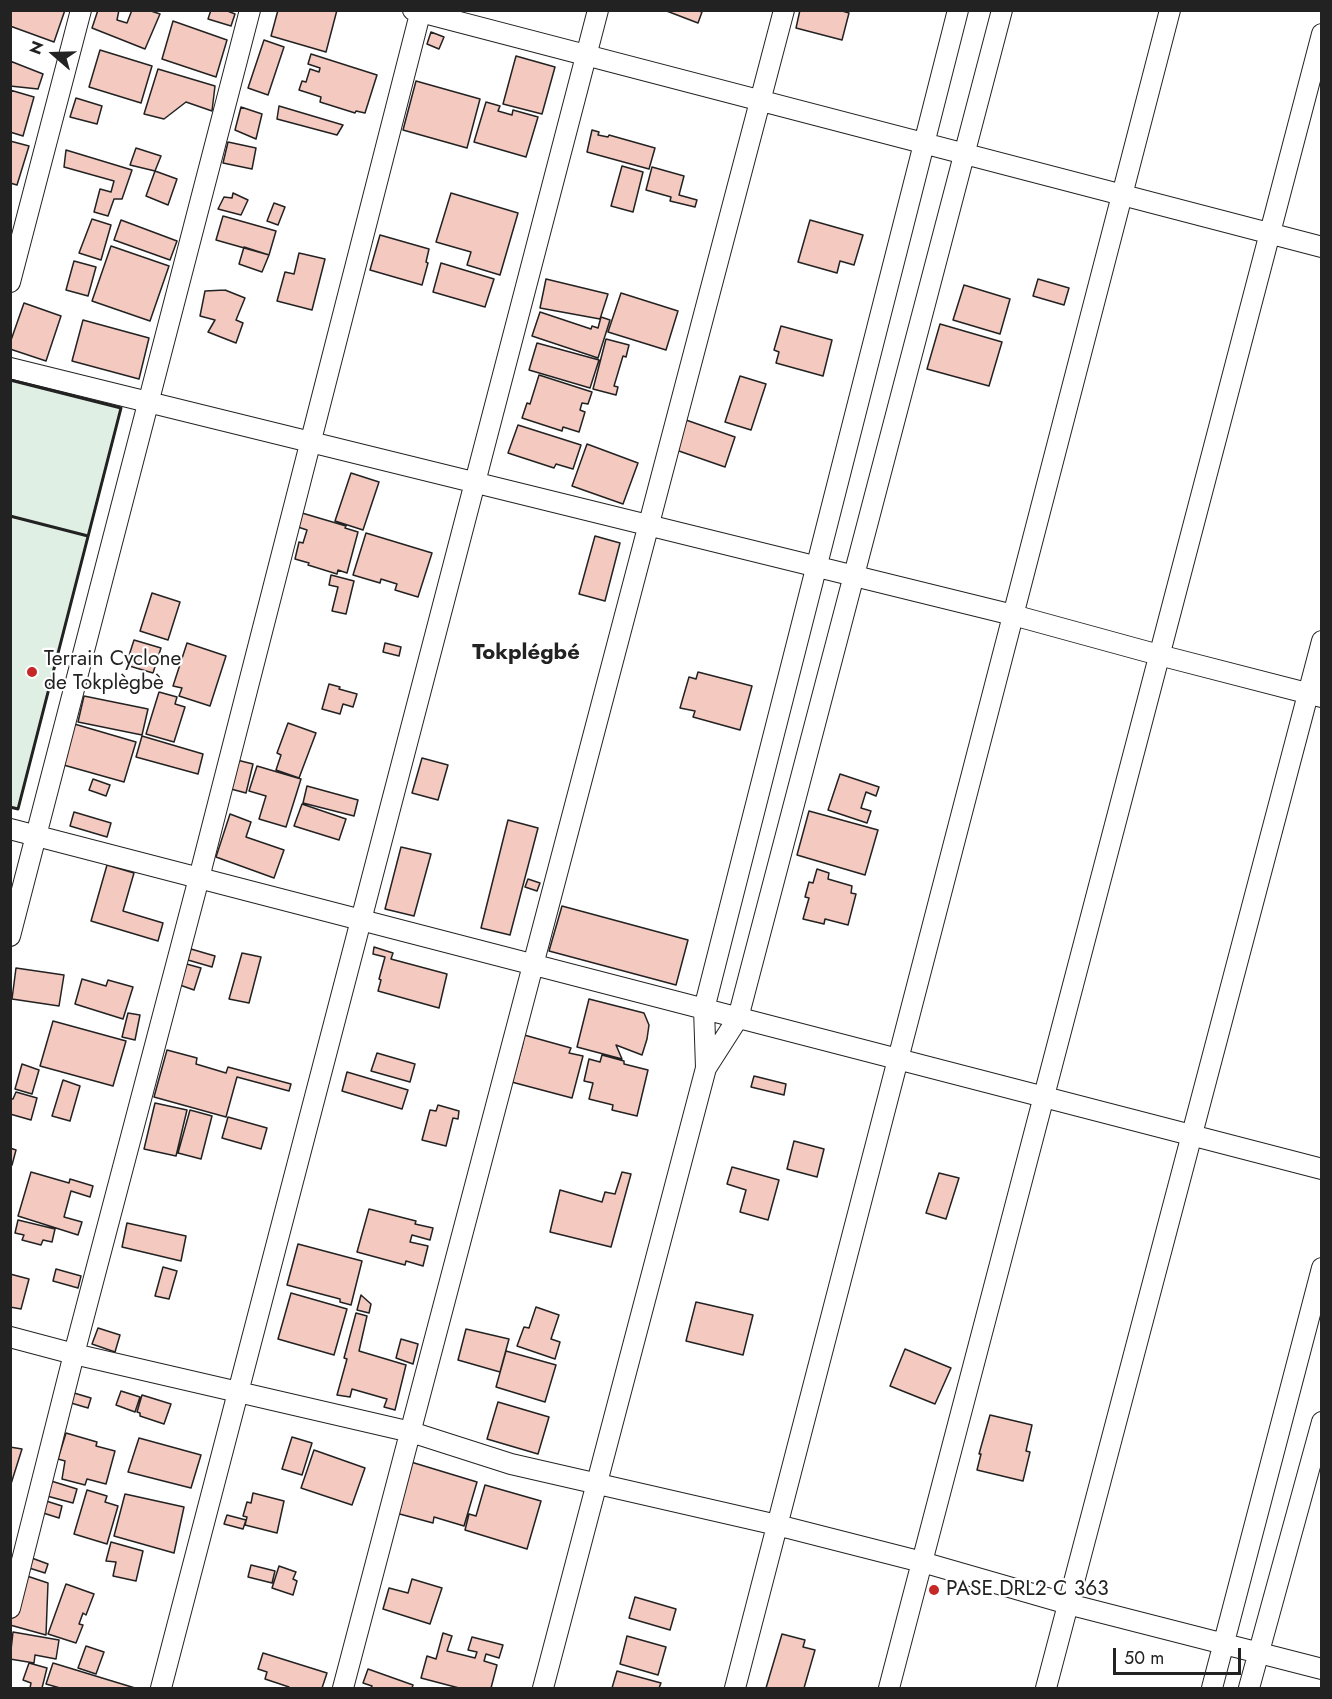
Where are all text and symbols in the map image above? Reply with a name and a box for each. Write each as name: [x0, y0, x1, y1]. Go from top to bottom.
north arrow: [24, 24, 84, 84]
text: N: [24, 38, 50, 58]
district label: Tokplégbé: [472, 641, 580, 667]
place label: Terrain Cyclone de Tokplègbè: [44, 647, 181, 697]
marker: Terrain Cyclone de Tokplègbè: [25, 665, 39, 679]
place label: PASE DRL2 C 363: [946, 1577, 1109, 1603]
marker: PASE DRL2 C 363: [927, 1583, 941, 1597]
scale bar: [1116, 1636, 1244, 1674]
text: 50 m: [1124, 1645, 1164, 1671]

